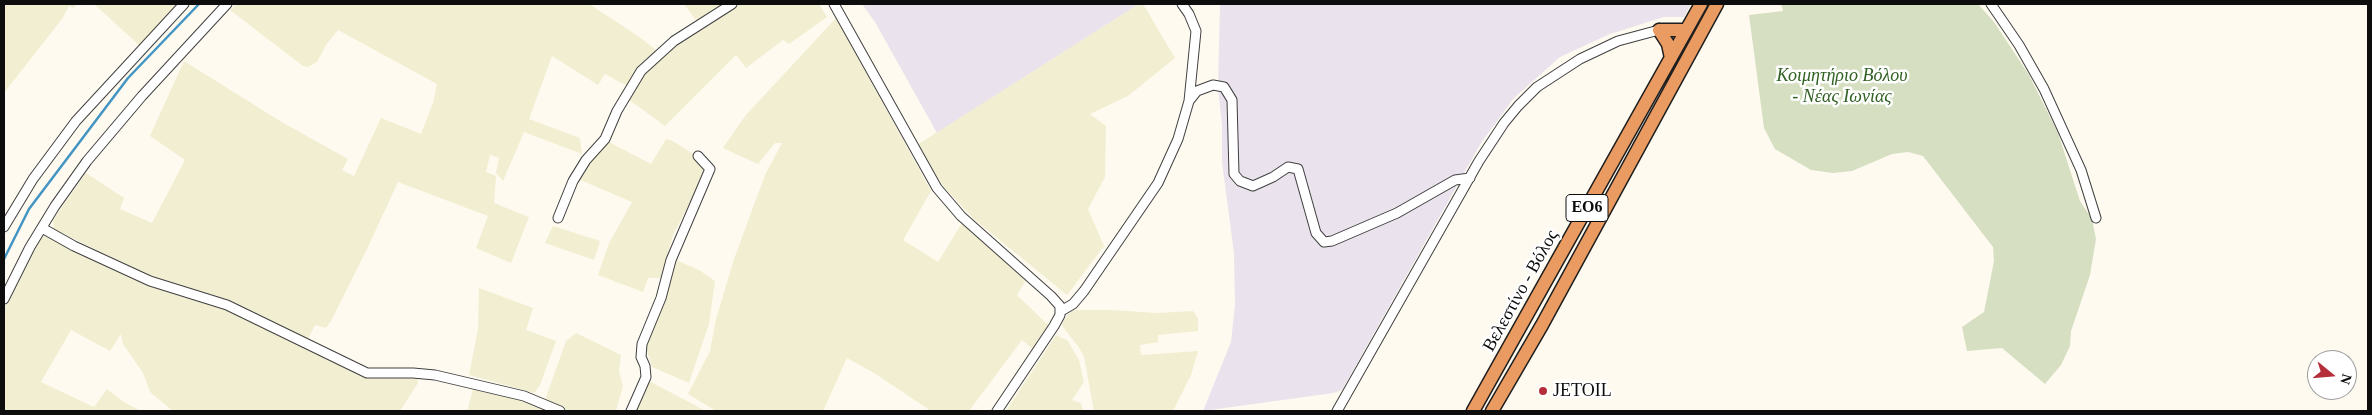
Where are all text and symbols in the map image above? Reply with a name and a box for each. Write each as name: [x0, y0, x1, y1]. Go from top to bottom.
park label: Κοιμητήριο Βόλου - Νέας Ιωνίας: [1776, 65, 1908, 108]
road number: ΕΟ6: [1566, 194, 1608, 222]
street label: Βελεστίνο - Βόλος: [1479, 226, 1563, 356]
north arrow: [2307, 350, 2357, 400]
text: N: [2337, 372, 2355, 386]
place label: JETOIL: [1553, 380, 1612, 402]
marker: JETOIL: [1537, 385, 1549, 397]

